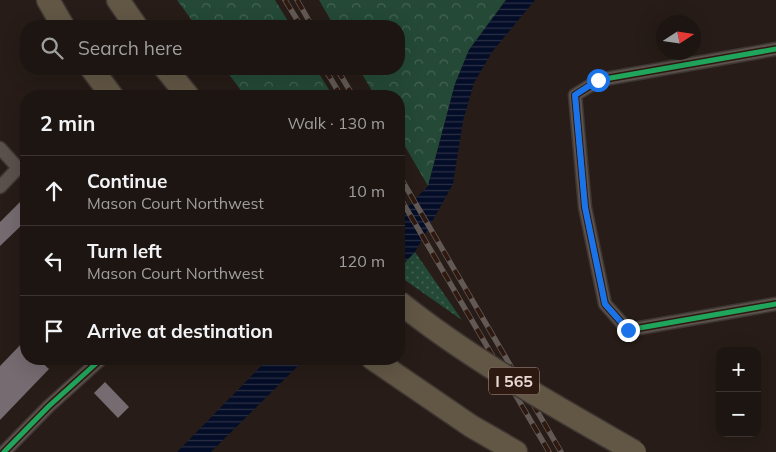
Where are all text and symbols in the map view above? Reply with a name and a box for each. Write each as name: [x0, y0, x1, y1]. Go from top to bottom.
north arrow: [656, 15, 701, 60]
search box: [20, 20, 405, 75]
icon: search: [38, 34, 66, 62]
text: Search here: [78, 36, 182, 60]
route start: [587, 69, 610, 92]
text: 2 min: [40, 110, 95, 136]
text: Walk · 130 m: [287, 113, 385, 133]
text: Continue: [87, 169, 167, 193]
icon: ahead: [40, 177, 68, 205]
text: 10 m: [348, 181, 385, 201]
text: Mason Court Northwest: [87, 193, 264, 213]
text: Turn left: [87, 239, 162, 263]
icon: left: [40, 247, 68, 275]
text: 120 m: [338, 251, 385, 271]
text: Mason Court Northwest: [87, 263, 264, 283]
icon: arrive: [40, 317, 68, 345]
text: Arrive at destination: [87, 319, 273, 343]
route end: [617, 319, 640, 342]
map controls: [716, 347, 761, 437]
button: +: [716, 347, 761, 392]
road number: I 565: [489, 368, 539, 394]
button: −: [716, 392, 761, 437]

